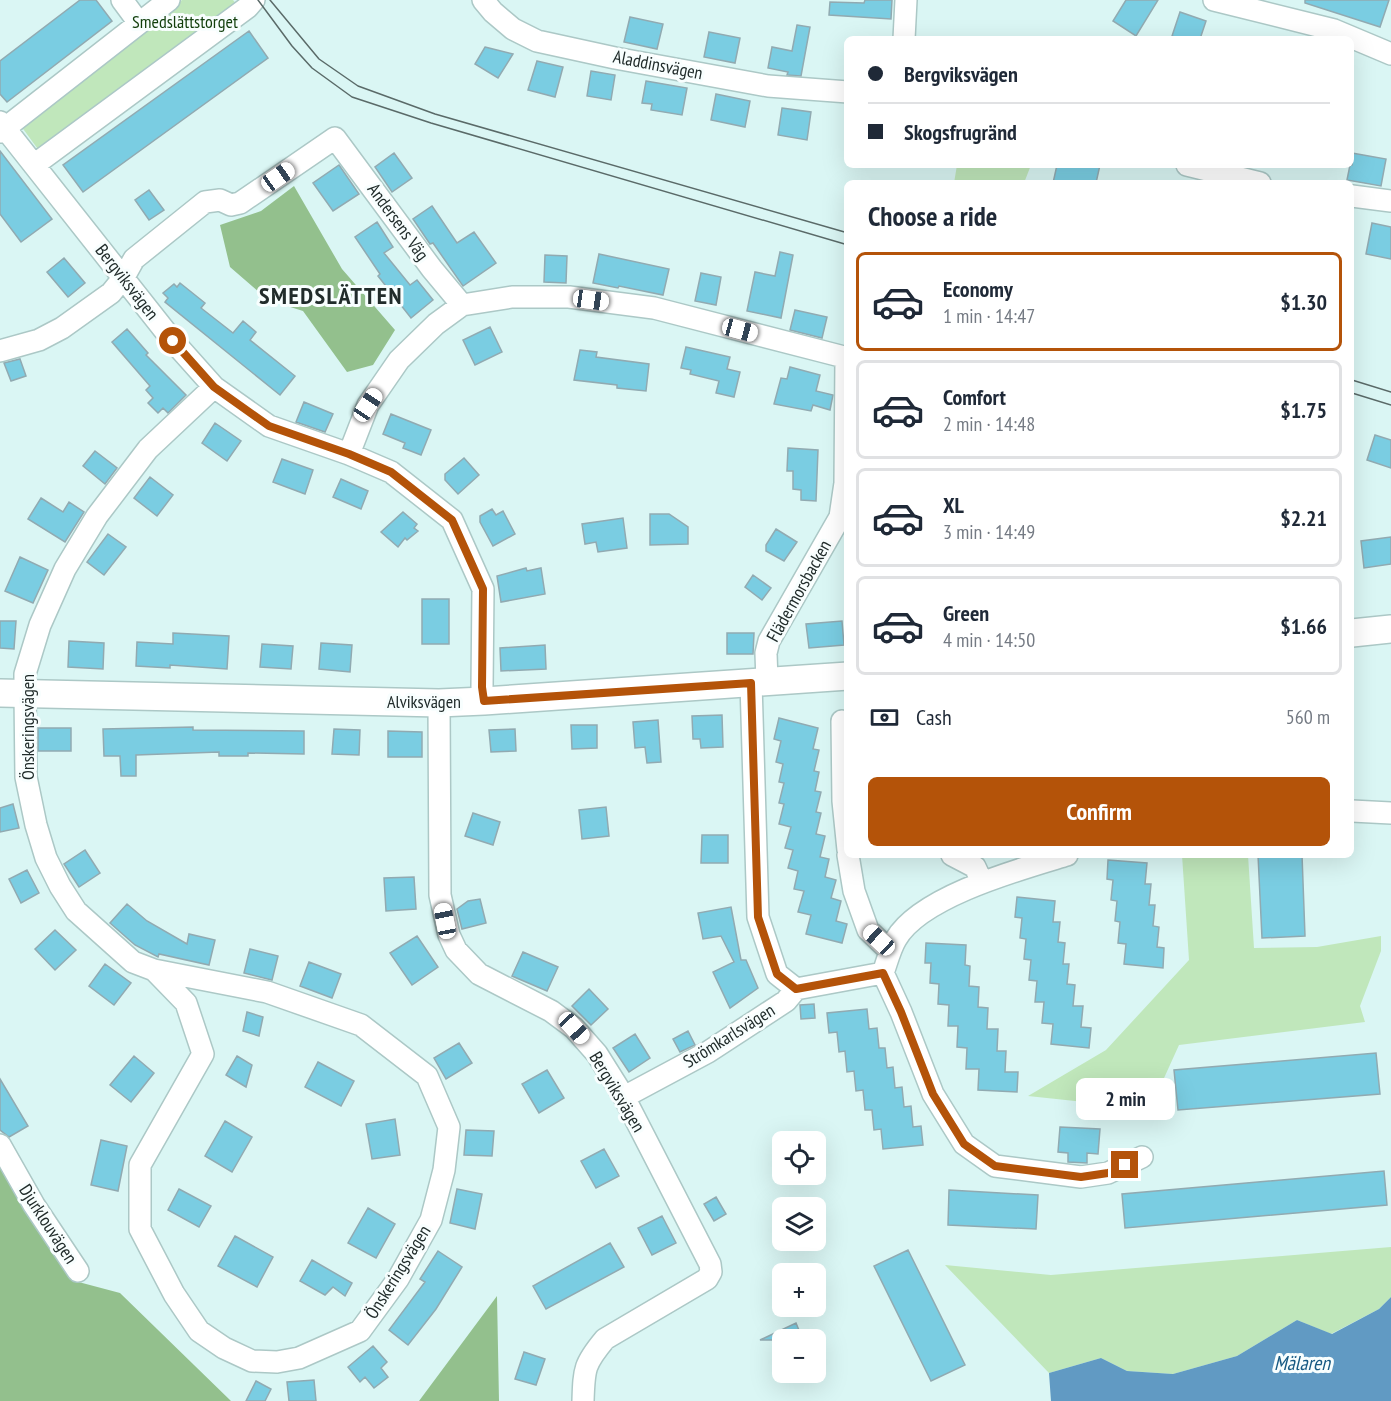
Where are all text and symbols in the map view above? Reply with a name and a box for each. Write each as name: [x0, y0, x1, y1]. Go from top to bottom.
park label: Smedslättstorget: [132, 10, 238, 33]
street label: Aladdinsvägen: [611, 45, 705, 84]
text: Bergviksvägen: [904, 60, 1018, 88]
text: Skogsfrugränd: [904, 118, 1017, 146]
car: [258, 159, 298, 195]
street label: Andersens Väg: [363, 178, 434, 265]
text: Choose a ride: [868, 199, 997, 233]
street label: Bergviksvägen: [91, 239, 164, 324]
icon: car: [871, 275, 925, 329]
text: Economy: [943, 275, 1013, 303]
district label: SMEDSLÄTTEN: [259, 280, 403, 311]
text: $1.30: [1280, 288, 1327, 316]
car: [572, 289, 610, 311]
text: 1 min · 14:47: [943, 303, 1035, 329]
car: [720, 317, 760, 343]
route start: [159, 327, 186, 354]
icon: car: [871, 383, 925, 437]
text: Comfort: [943, 383, 1006, 411]
car: [350, 385, 386, 425]
text: $1.75: [1280, 396, 1327, 424]
text: 2 min · 14:48: [943, 411, 1035, 437]
icon: car: [871, 491, 925, 545]
text: XL: [943, 491, 964, 519]
text: $2.21: [1280, 504, 1327, 532]
text: 3 min · 14:49: [943, 519, 1035, 545]
street label: Flädermorsbacken: [761, 536, 836, 646]
icon: car: [871, 599, 925, 653]
text: Green: [943, 599, 989, 627]
text: $1.66: [1280, 612, 1327, 640]
text: 4 min · 14:50: [943, 627, 1035, 653]
street label: Önskeringsvägen: [16, 674, 39, 780]
street label: Alviksvägen: [387, 690, 461, 713]
icon: cash: [868, 701, 901, 734]
text: Cash: [916, 703, 952, 731]
text: 560 m: [1286, 704, 1330, 730]
button: Confirm: [868, 777, 1330, 846]
car: [433, 902, 457, 940]
car: [860, 921, 898, 959]
street label: Strömkarlsvägen: [679, 998, 779, 1073]
car: [555, 1009, 593, 1047]
street label: Bergviksvägen: [584, 1047, 650, 1136]
callout: 2 min: [1076, 1078, 1174, 1120]
text: 2 min: [1105, 1086, 1146, 1112]
map controls: [772, 1131, 826, 1383]
button: locate: [772, 1131, 826, 1185]
route end: [1111, 1151, 1138, 1178]
street label: Djurklouvägen: [14, 1180, 83, 1268]
button: layers: [772, 1197, 826, 1251]
street label: Önskeringsvägen: [360, 1221, 435, 1323]
button: +: [772, 1263, 826, 1317]
button: −: [772, 1329, 826, 1383]
water label: Mälaren: [1274, 1350, 1331, 1376]

